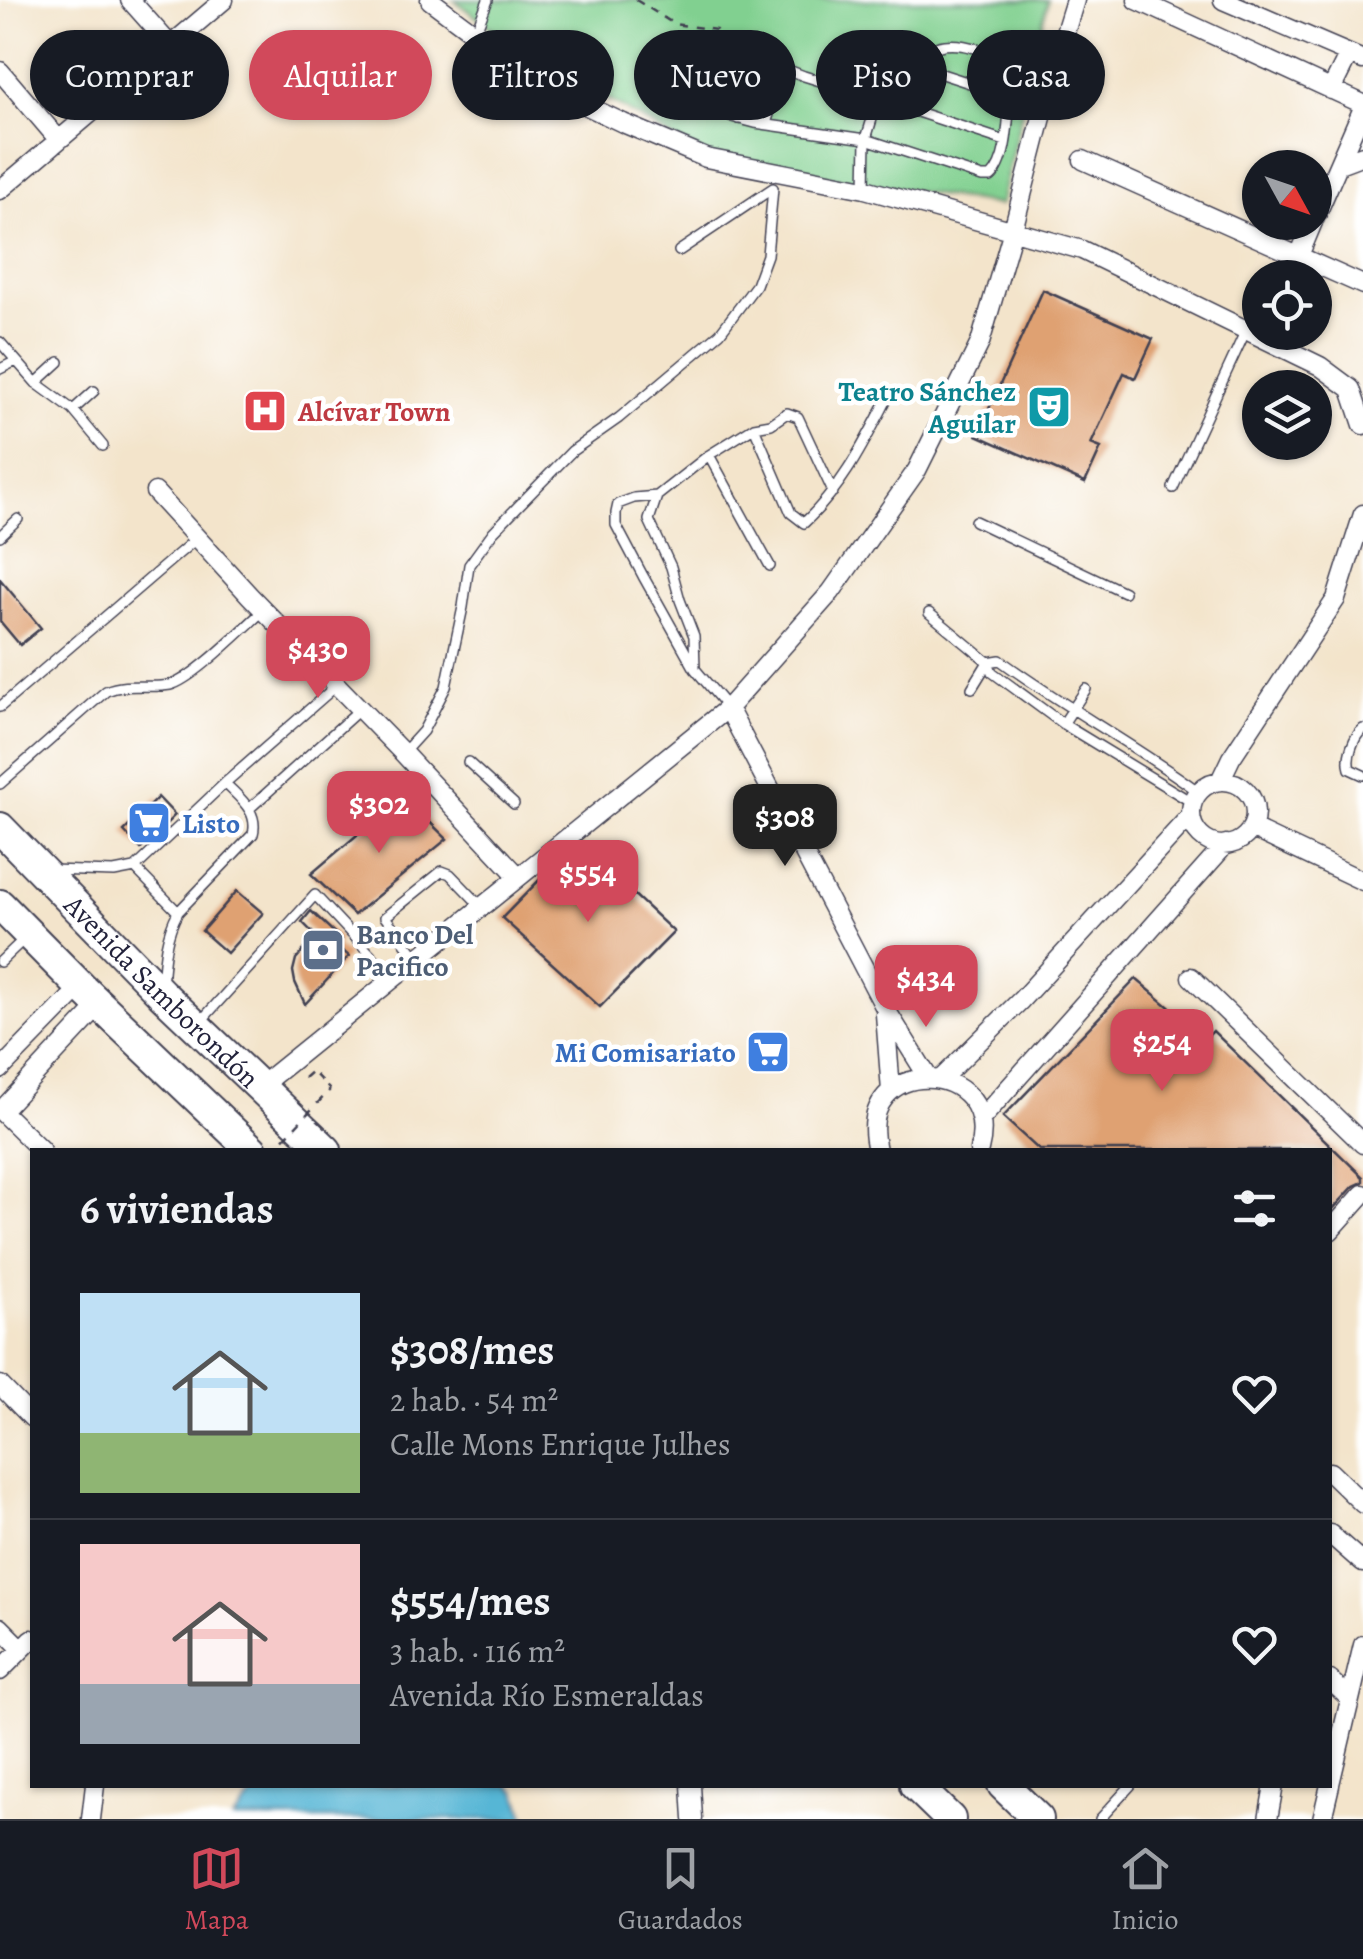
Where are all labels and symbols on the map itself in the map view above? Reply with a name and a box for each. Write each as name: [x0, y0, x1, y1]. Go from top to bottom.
north arrow: [1242, 150, 1332, 240]
place label: Teatro Sánchez Aguilar: [838, 373, 1016, 443]
theatre icon: Teatro Sánchez Aguilar: [1026, 384, 1072, 430]
hospital icon: Alcívar Town: [242, 388, 288, 434]
place label: Alcívar Town: [297, 393, 451, 431]
pin: $430: [259, 616, 377, 701]
pin: $302: [320, 771, 438, 856]
pin: $308: [726, 784, 844, 869]
supermarket icon: Listo: [126, 800, 172, 846]
place label: Listo: [182, 805, 240, 843]
pin: $554: [529, 840, 647, 925]
street label: Avenida Samborondón: [55, 886, 267, 1097]
place label: Banco Del Pacifico: [356, 916, 474, 986]
bank icon: Banco Del Pacifico: [300, 927, 346, 973]
pin: $434: [867, 945, 985, 1030]
pin: $254: [1103, 1009, 1221, 1094]
supermarket icon: Mi Comisariato: [745, 1029, 791, 1075]
place label: Mi Comisariato: [555, 1034, 736, 1072]

